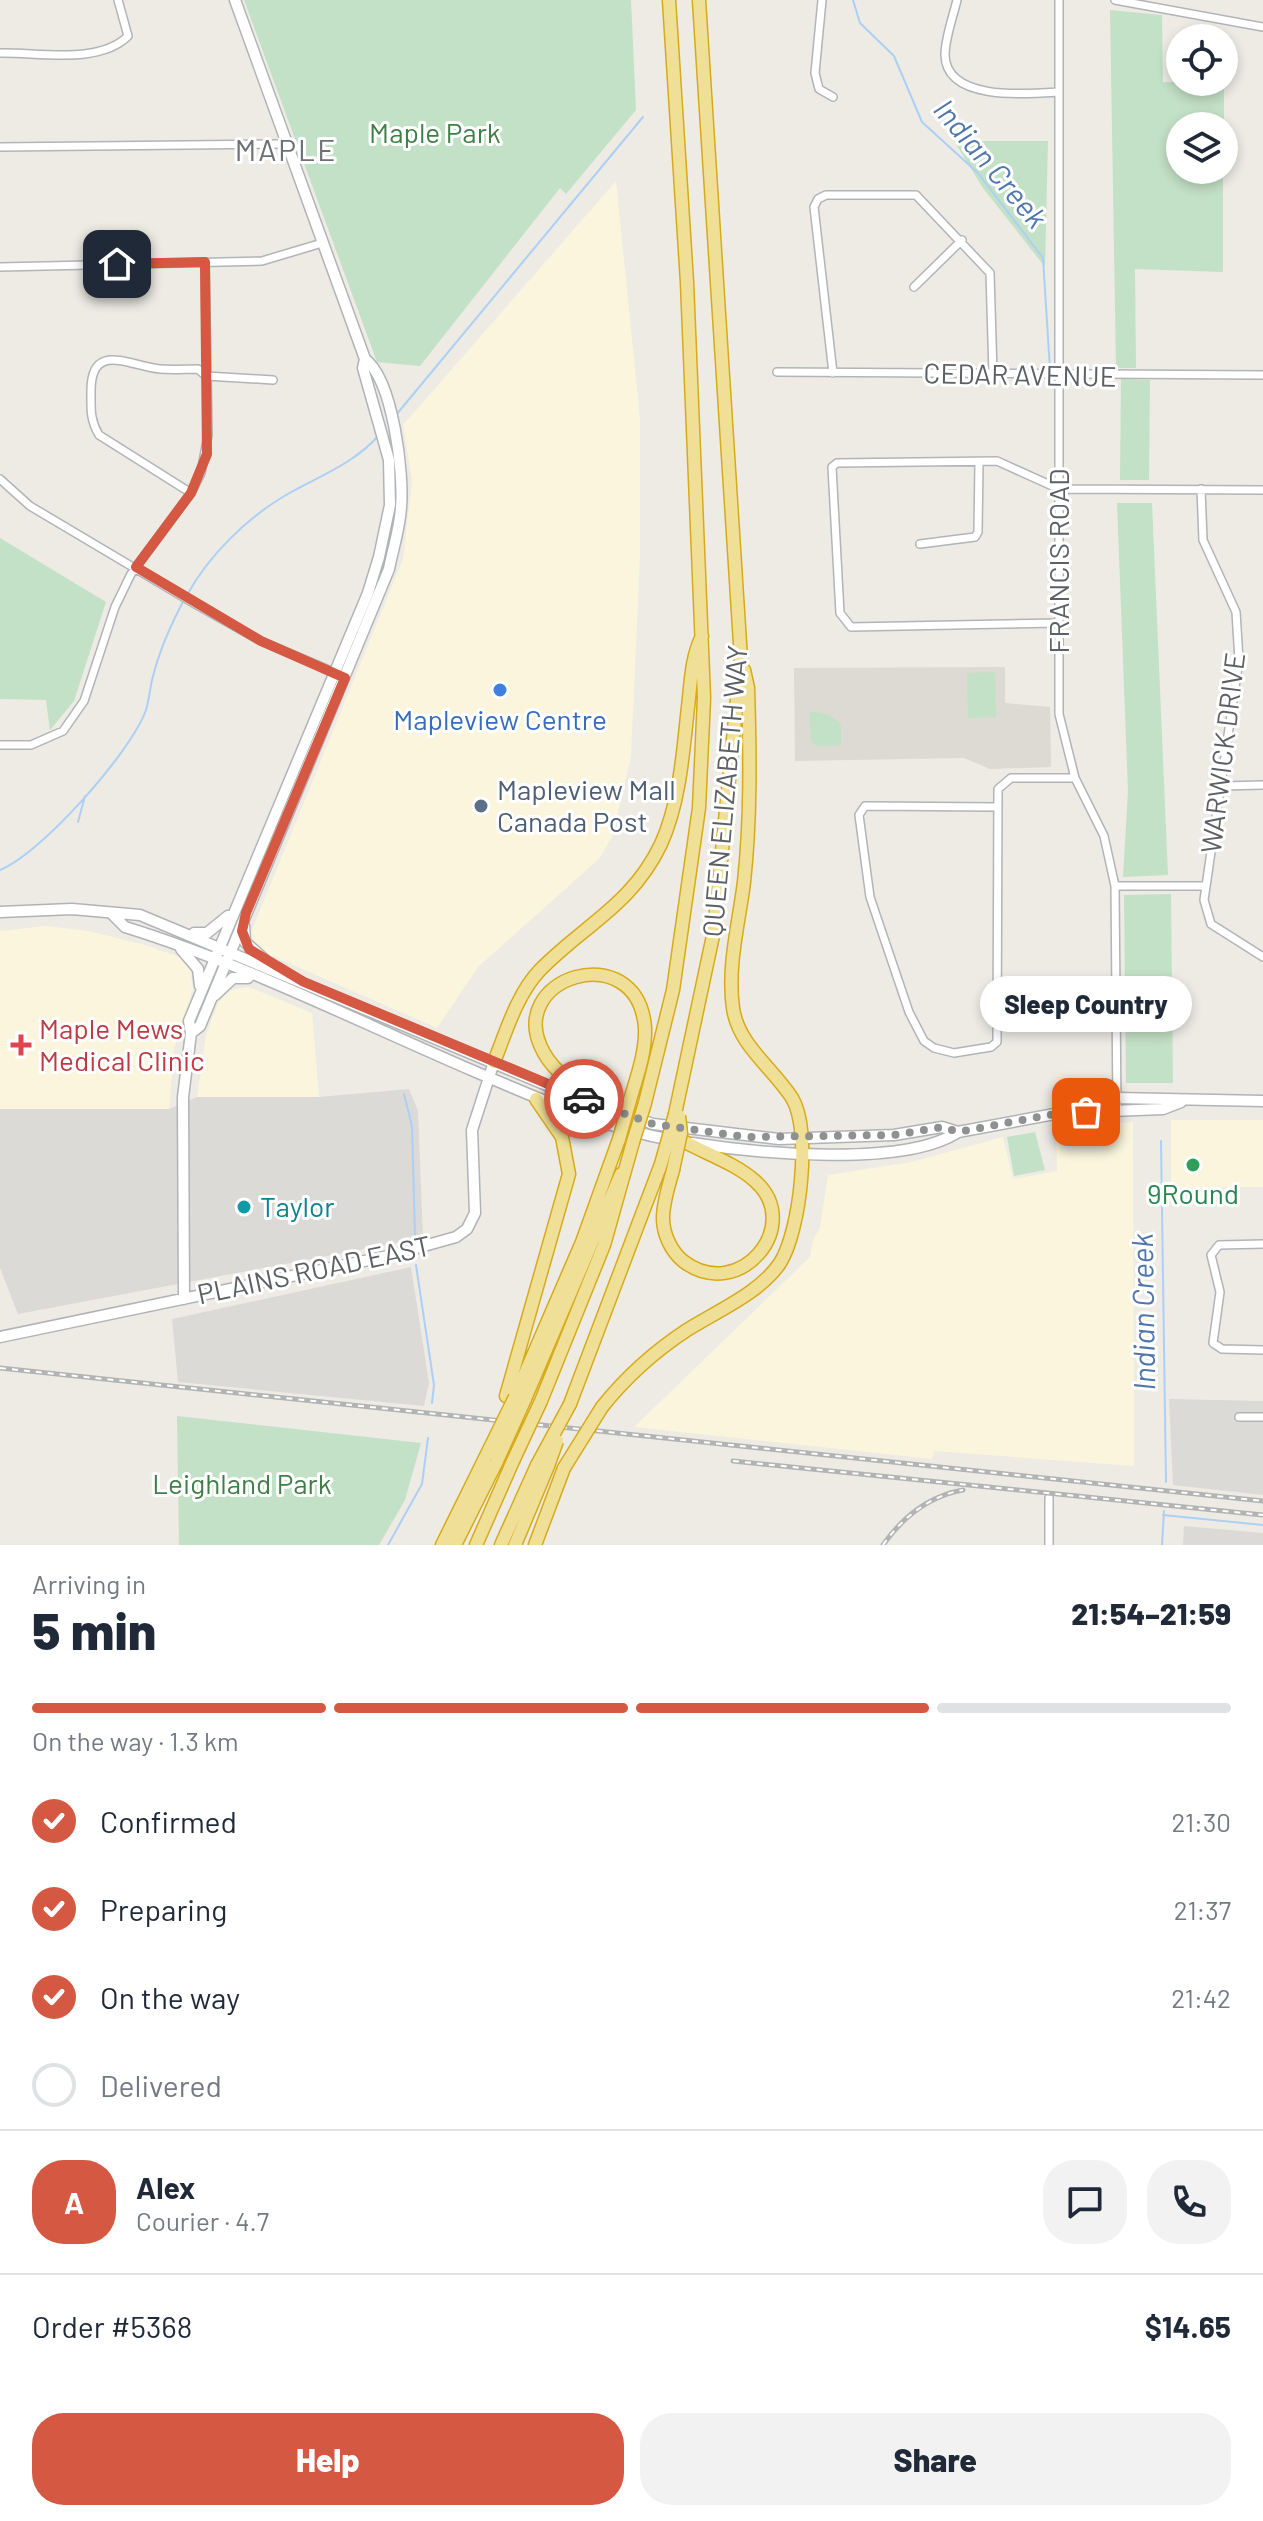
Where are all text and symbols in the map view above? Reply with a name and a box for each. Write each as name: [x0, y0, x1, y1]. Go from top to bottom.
map controls: [1166, 24, 1238, 184]
button: locate: [1166, 24, 1238, 96]
water label: Indian Creek: [927, 91, 1056, 235]
button: layers: [1166, 112, 1238, 184]
park label: Maple Park: [369, 115, 501, 149]
district label: MAPLE: [235, 131, 337, 167]
pin: [83, 230, 151, 298]
icon: home: [95, 242, 139, 286]
street label: CEDAR AVENUE: [923, 355, 1117, 393]
street label: FRANCIS ROAD: [1041, 468, 1075, 654]
street label: QUEEN ELIZABETH WAY: [694, 644, 754, 938]
street label: WARWICK DRIVE: [1193, 650, 1251, 855]
marker: Mapleview Centre: [491, 681, 509, 699]
place label: Mapleview Centre: [393, 702, 607, 736]
place label: Mapleview Mall Canada Post: [497, 772, 676, 838]
marker: Mapleview Mall Canada Post: [472, 797, 490, 815]
callout: Sleep Country: [980, 976, 1192, 1032]
text: Sleep Country: [1004, 988, 1168, 1019]
place label: Maple Mews Medical Clinic: [39, 1011, 205, 1077]
marker: Maple Mews Medical Clinic: [10, 1034, 32, 1056]
courier: [544, 1059, 624, 1139]
icon: car: [562, 1077, 606, 1121]
pin: [1052, 1078, 1120, 1146]
icon: bag: [1064, 1090, 1108, 1134]
marker: 9Round: [1184, 1156, 1202, 1174]
place label: 9Round: [1147, 1176, 1239, 1210]
place label: Taylor: [260, 1189, 334, 1223]
marker: Taylor: [235, 1198, 253, 1216]
street label: PLAINS ROAD EAST: [194, 1228, 434, 1310]
water label: Indian Creek: [1123, 1233, 1161, 1391]
park label: Leighland Park: [152, 1466, 332, 1500]
text: Arriving in: [32, 1568, 146, 1599]
text: 21:54–21:59: [1071, 1595, 1231, 1631]
text: 5 min: [32, 1598, 156, 1660]
text: On the way · 1.3 km: [32, 1725, 239, 1756]
icon: check: [32, 1799, 76, 1843]
text: Confirmed: [100, 1803, 237, 1839]
text: 21:30: [1171, 1806, 1231, 1837]
icon: check: [32, 1887, 76, 1931]
text: Preparing: [100, 1891, 227, 1927]
text: 21:37: [1174, 1894, 1231, 1925]
icon: check: [32, 1975, 76, 2019]
text: On the way: [100, 1979, 240, 2015]
text: 21:42: [1171, 1982, 1231, 2013]
text: Delivered: [100, 2067, 222, 2103]
button: chat: [1043, 2160, 1127, 2244]
button: phone: [1147, 2160, 1231, 2244]
text: Alex: [136, 2169, 195, 2205]
text: A: [64, 2184, 84, 2220]
text: Courier · 4.7: [136, 2205, 269, 2236]
text: Order #5368: [32, 2308, 192, 2344]
text: $14.65: [1145, 2308, 1231, 2344]
button: Help: [32, 2413, 624, 2505]
button: Share: [640, 2413, 1231, 2505]

